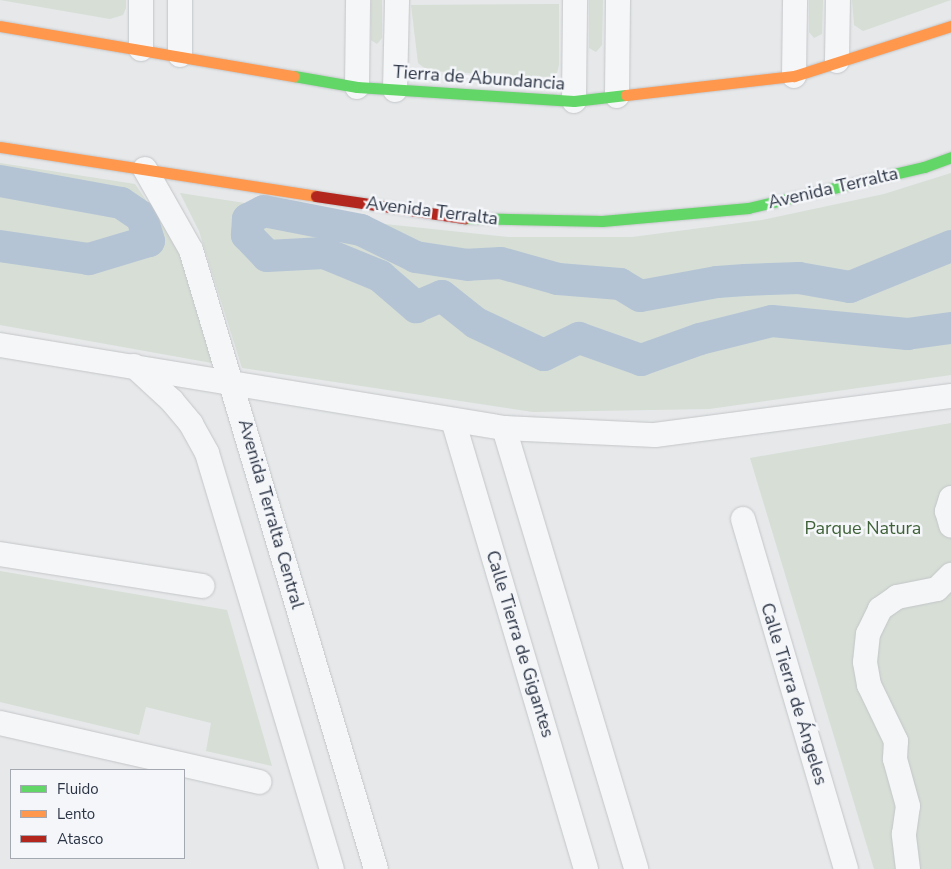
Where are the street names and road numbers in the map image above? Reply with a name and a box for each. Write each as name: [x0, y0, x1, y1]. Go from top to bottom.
street label: Tierra de Abundancia: [392, 61, 566, 95]
street label: Avenida Terralta: [766, 163, 900, 213]
street label: Avenida Terralta: [365, 192, 499, 230]
street label: Avenida Terralta Central: [234, 417, 308, 611]
street label: Calle Tierra de Gigantes: [481, 548, 559, 740]
street label: Calle Tierra de Ángeles: [756, 600, 832, 788]

